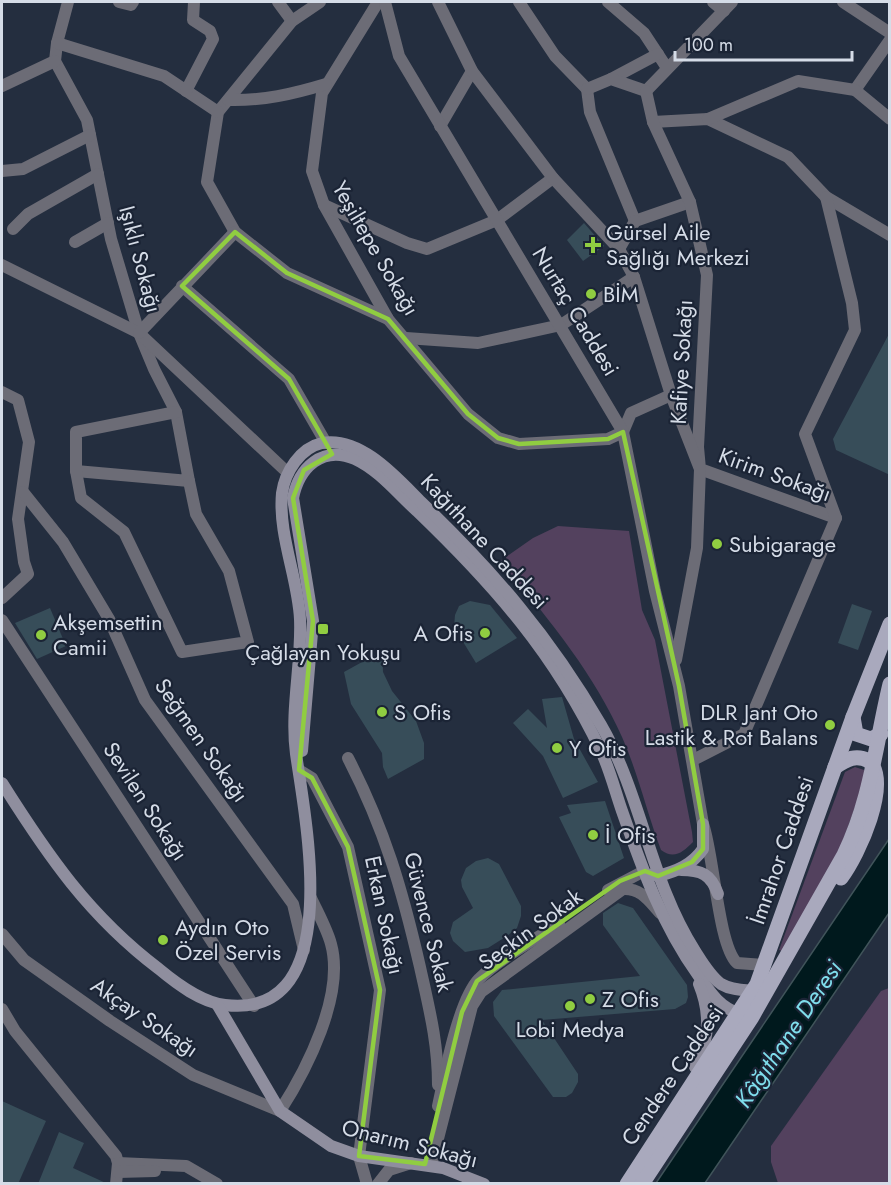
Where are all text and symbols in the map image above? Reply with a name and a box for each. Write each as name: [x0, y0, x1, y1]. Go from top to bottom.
scale bar: [675, 24, 852, 62]
text: 100 m: [684, 32, 733, 58]
street label: Yeşiltepe Sokağı: [324, 175, 428, 321]
street label: Işıklı Sokağı: [111, 202, 171, 316]
place label: Gürsel Aile Sağlığı Merkezi: [606, 216, 750, 273]
marker: Gürsel Aile Sağlığı Merkezi: [584, 236, 602, 254]
street label: Nurtaç Caddesi: [525, 240, 627, 382]
place label: BİM: [603, 278, 639, 310]
marker: BİM: [584, 287, 598, 301]
street label: Kafiye Sokağı: [662, 299, 700, 425]
street label: Kirim Sokağı: [714, 439, 836, 509]
street label: Kağıthane Caddesi: [414, 466, 556, 616]
place label: Subigarage: [729, 528, 836, 560]
marker: Subigarage: [710, 537, 724, 551]
place label: Akşemsettin Camii: [53, 606, 163, 663]
place label: A Ofis: [414, 617, 473, 649]
marker: Çağlayan Yokuşu: [316, 622, 330, 636]
marker: A Ofis: [478, 626, 492, 640]
marker: Akşemsettin Camii: [34, 628, 48, 642]
place label: Çağlayan Yokuşu: [245, 636, 401, 668]
street label: Seğmen Sokağı: [147, 671, 257, 809]
place label: S Ofis: [394, 696, 451, 728]
place label: DLR Jant Oto Lastik & Rot Balans: [645, 696, 818, 753]
marker: S Ofis: [375, 705, 389, 719]
marker: DLR Jant Oto Lastik & Rot Balans: [823, 718, 837, 732]
place label: Y Ofis: [569, 732, 626, 764]
street label: Sevilen Sokağı: [96, 735, 196, 867]
marker: Y Ofis: [550, 741, 564, 755]
street label: İmrahor Caddesi: [741, 771, 821, 929]
place label: İ Ofis: [605, 819, 655, 851]
marker: İ Ofis: [586, 828, 600, 842]
street label: Güvence Sokak: [396, 849, 462, 996]
street label: Erkan Sokağı: [357, 853, 413, 977]
street label: Seçkin Sokak: [471, 880, 589, 978]
place label: Aydın Oto Özel Servis: [175, 911, 281, 968]
marker: Aydın Oto Özel Servis: [156, 933, 170, 947]
water label: Kâğıthane Deresi: [726, 952, 851, 1115]
street label: Akçay Sokağı: [85, 969, 205, 1065]
place label: Z Ofis: [602, 983, 659, 1015]
marker: Z Ofis: [583, 992, 597, 1006]
street label: Cendere Caddesi: [613, 998, 731, 1152]
marker: Lobi Medya: [563, 999, 577, 1013]
place label: Lobi Medya: [516, 1013, 624, 1045]
street label: Onarım Sokağı: [339, 1111, 481, 1175]

